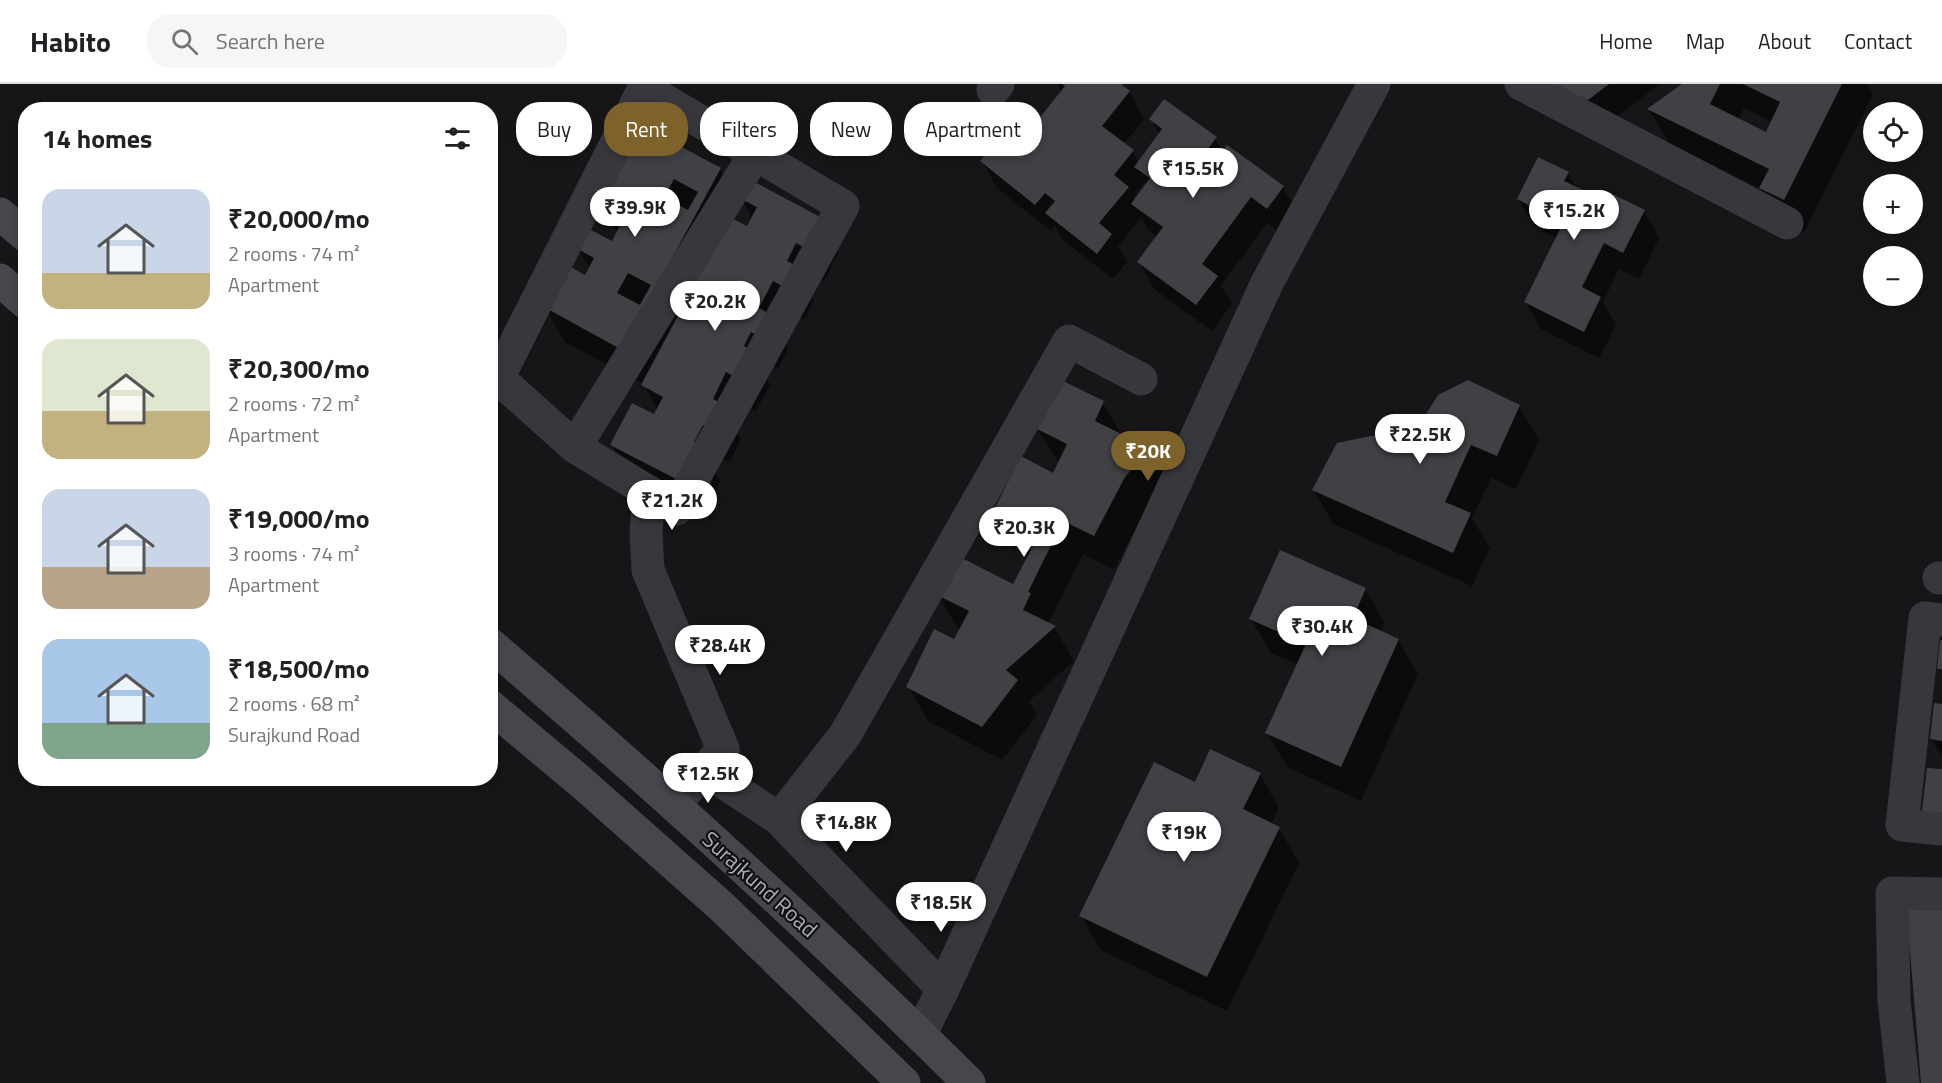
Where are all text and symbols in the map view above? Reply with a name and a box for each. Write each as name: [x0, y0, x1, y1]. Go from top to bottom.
search box: [147, 14, 567, 68]
text: Habito: [30, 20, 111, 63]
text: Search here: [216, 24, 325, 58]
icon: search: [168, 25, 201, 58]
text: Home: [1599, 25, 1653, 57]
text: Map: [1686, 25, 1725, 57]
text: About: [1758, 25, 1811, 57]
text: Contact: [1844, 25, 1912, 57]
chip: Buy: [516, 102, 592, 156]
chip: Rent: [604, 102, 688, 156]
chip: Filters: [700, 102, 798, 156]
chip: New: [810, 102, 892, 156]
chip: Apartment: [904, 102, 1042, 156]
map controls: [1863, 102, 1923, 306]
button: locate: [1863, 102, 1923, 162]
text: 14 homes: [42, 119, 152, 158]
icon: filters: [441, 122, 474, 155]
pin: ₹15.5K: [1144, 148, 1242, 199]
text: ₹15.5K: [1162, 152, 1224, 183]
button: +: [1863, 174, 1923, 234]
pin: ₹39.9K: [586, 187, 684, 238]
pin: ₹15.2K: [1525, 190, 1623, 241]
text: ₹39.9K: [604, 191, 666, 222]
text: ₹15.2K: [1543, 194, 1605, 225]
text: ₹20,000/mo: [228, 199, 370, 238]
icon: home: [90, 213, 162, 285]
text: 2 rooms · 74 m²: [228, 238, 360, 269]
button: −: [1863, 246, 1923, 306]
text: Apartment: [228, 269, 319, 300]
pin: ₹20.2K: [666, 281, 764, 332]
text: ₹20.2K: [684, 285, 746, 316]
text: ₹20,300/mo: [228, 349, 370, 388]
icon: home: [90, 363, 162, 435]
text: 2 rooms · 72 m²: [228, 388, 360, 419]
pin: ₹22.5K: [1371, 414, 1469, 465]
text: ₹22.5K: [1389, 418, 1451, 449]
text: Apartment: [228, 419, 319, 450]
pin: ₹20K: [1112, 431, 1184, 482]
text: ₹20K: [1125, 435, 1171, 466]
pin: ₹21.2K: [623, 480, 721, 531]
text: ₹21.2K: [641, 484, 703, 515]
text: ₹19,000/mo: [228, 499, 370, 538]
pin: ₹20.3K: [975, 507, 1073, 558]
text: ₹20.3K: [993, 511, 1055, 542]
icon: home: [90, 513, 162, 585]
text: 3 rooms · 74 m²: [228, 538, 360, 569]
text: Apartment: [228, 569, 319, 600]
pin: ₹30.4K: [1273, 606, 1371, 657]
text: ₹30.4K: [1291, 610, 1353, 641]
pin: ₹28.4K: [671, 625, 769, 676]
text: ₹28.4K: [689, 629, 751, 660]
text: ₹18,500/mo: [228, 649, 370, 688]
icon: home: [90, 663, 162, 735]
text: 2 rooms · 68 m²: [228, 688, 360, 719]
text: Surajkund Road: [228, 719, 360, 750]
pin: ₹12.5K: [659, 753, 757, 804]
text: ₹12.5K: [677, 757, 739, 788]
pin: ₹14.8K: [797, 802, 895, 853]
text: ₹14.8K: [815, 806, 877, 837]
pin: ₹19K: [1148, 812, 1220, 863]
text: ₹19K: [1161, 816, 1207, 847]
street label: Surajkund Road: [695, 823, 825, 945]
pin: ₹18.5K: [892, 882, 990, 933]
text: ₹18.5K: [910, 886, 972, 917]

